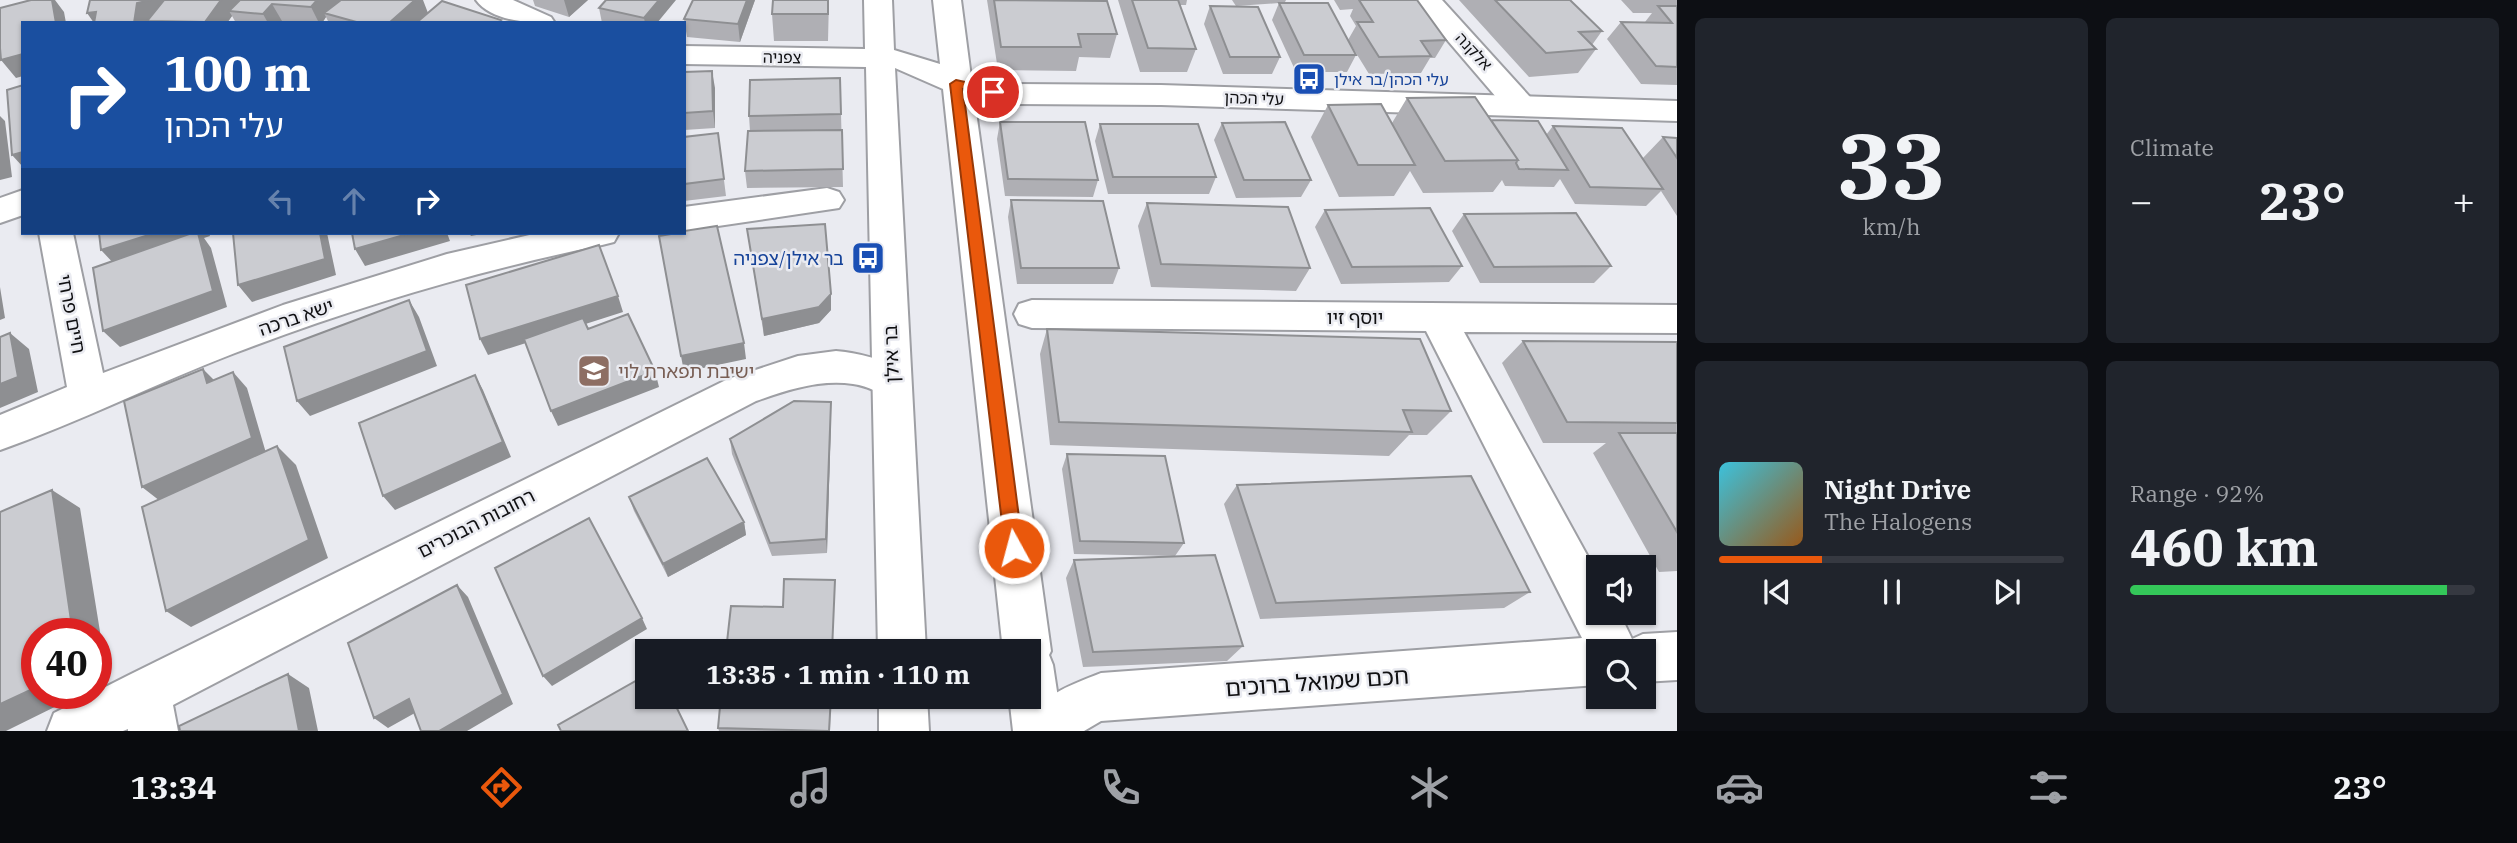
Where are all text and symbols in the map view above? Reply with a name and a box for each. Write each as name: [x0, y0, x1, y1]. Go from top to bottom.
street label: אלקנה: [1452, 28, 1496, 74]
text: 100 m: [164, 41, 311, 104]
street label: צפניה: [763, 47, 801, 67]
icon: right: [49, 49, 140, 140]
bus stop icon: עלי הכהן/בר אילן: [1290, 60, 1328, 98]
pin: [963, 62, 1023, 122]
place label: עלי הכהן/בר אילן: [1334, 69, 1449, 89]
icon: arrive: [974, 73, 1012, 111]
street label: עלי הכהן: [1224, 87, 1284, 109]
text: עלי הכהן: [164, 104, 284, 146]
text: 33: [1837, 106, 1946, 224]
text: Climate: [2130, 132, 2214, 162]
text: 23°: [2259, 167, 2346, 234]
text: −: [2130, 176, 2153, 225]
text: +: [2452, 176, 2475, 225]
icon: left: [262, 182, 300, 220]
icon: ahead: [335, 182, 373, 220]
icon: right: [408, 182, 446, 220]
text: km/h: [1862, 211, 1921, 241]
bus stop icon: בר אילן/צפניה: [849, 239, 887, 277]
place label: בר אילן/צפניה: [733, 246, 844, 270]
street label: חיים פרחי: [53, 272, 91, 356]
street label: ישא ברכה: [255, 293, 337, 341]
street label: יוסף זיו: [1327, 305, 1383, 329]
street label: בר אילן: [878, 324, 904, 383]
school or university icon: ישיבת תפארת לוי: [575, 352, 613, 390]
place label: ישיבת תפארת לוי: [618, 359, 754, 383]
text: Night Drive: [1824, 472, 1971, 506]
text: Range · 92%: [2130, 478, 2264, 508]
street label: רחובות הבוכרים: [413, 483, 539, 563]
text: The Halogens: [1824, 506, 1972, 536]
position arrow: [977, 511, 1051, 585]
text: 460 km: [2130, 513, 2319, 580]
map controls: [1586, 555, 1656, 709]
button: sound: [1586, 555, 1656, 625]
icon: previous: [1758, 573, 1796, 611]
icon: pause: [1873, 573, 1911, 611]
icon: next: [1988, 573, 2026, 611]
speed limit sign: 40: [21, 618, 112, 709]
button: search: [1586, 639, 1656, 709]
text: 13:35 · 1 min · 110 m: [706, 657, 970, 691]
street label: חכם שמואל ברוכים: [1224, 660, 1410, 702]
icon: directions: [477, 763, 526, 812]
icon: music: [786, 763, 835, 812]
icon: phone: [1096, 763, 1145, 812]
icon: climate: [1405, 763, 1454, 812]
icon: car: [1715, 763, 1764, 812]
icon: filters: [2024, 763, 2073, 812]
text: 13:34: [130, 766, 217, 808]
text: 23°: [2333, 766, 2387, 808]

